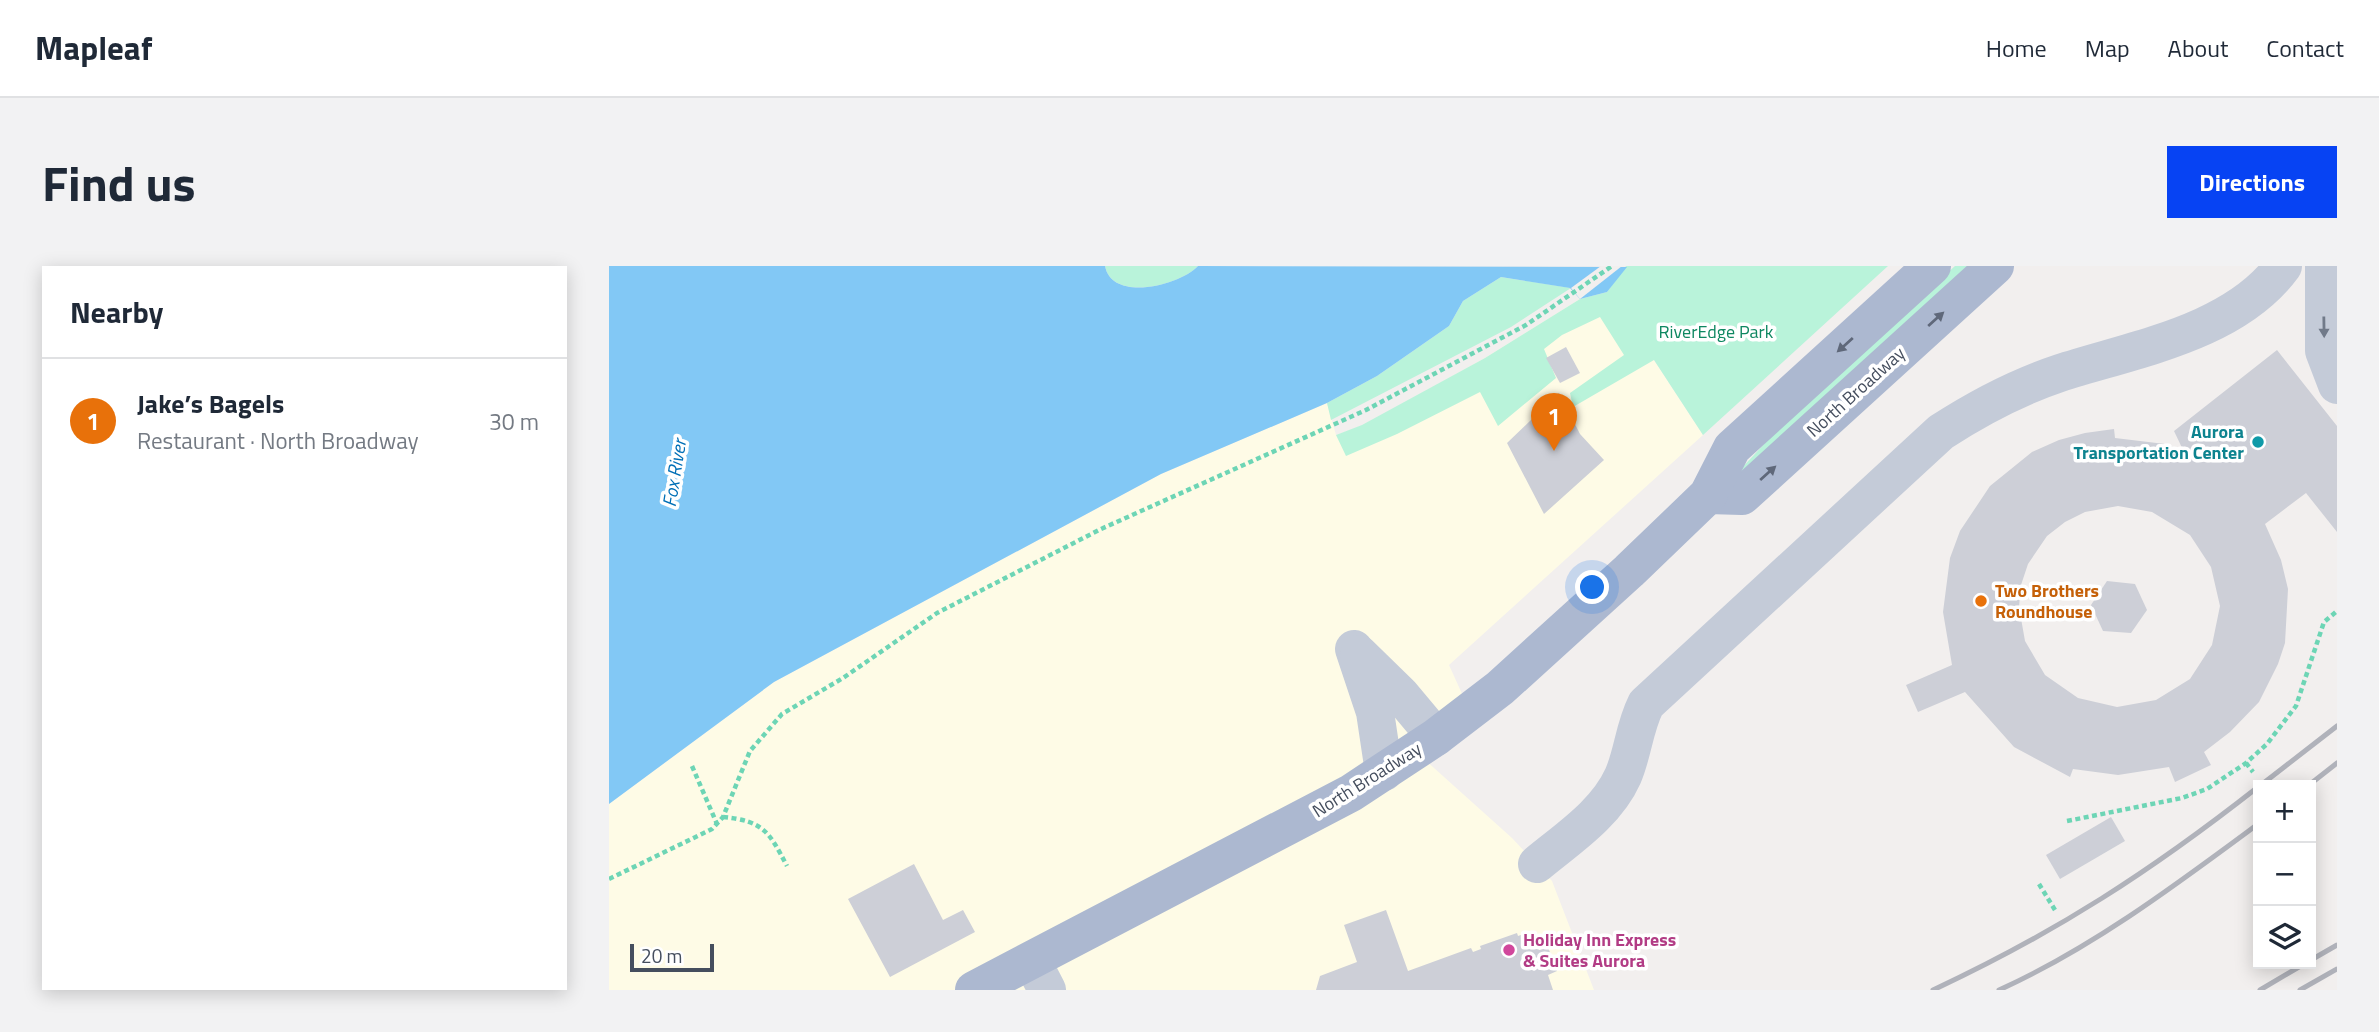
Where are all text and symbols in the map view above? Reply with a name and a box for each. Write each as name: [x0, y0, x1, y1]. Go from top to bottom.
text: Mapleaf: [35, 23, 153, 73]
text: Home: [1986, 30, 2047, 66]
text: Map: [2085, 30, 2130, 66]
text: About: [2168, 30, 2228, 66]
text: Contact: [2266, 30, 2344, 66]
text: Find us: [42, 145, 196, 220]
button: Directions: [2167, 146, 2337, 218]
text: Nearby: [70, 289, 163, 335]
one-way arrow: [1927, 312, 1944, 328]
one-way arrow: [2318, 316, 2330, 338]
park label: RiverEdge Park: [1659, 318, 1774, 345]
one-way arrow: [1836, 337, 1854, 353]
street label: North Broadway: [1800, 340, 1911, 443]
text: Jake’s Bagels: [137, 384, 284, 423]
pin: 1: [1531, 393, 1577, 451]
text: 1: [87, 404, 99, 439]
text: 30 m: [489, 404, 539, 439]
place label: Aurora Transportation Center: [2073, 418, 2244, 466]
text: Restaurant · North Broadway: [137, 423, 419, 458]
marker: Aurora Transportation Center: [2250, 434, 2266, 450]
water label: Fox River: [654, 435, 693, 509]
one-way arrow: [1759, 465, 1776, 481]
your location: [1575, 570, 1609, 604]
place label: Two Brothers Roundhouse: [1995, 577, 2099, 625]
marker: Two Brothers Roundhouse: [1973, 593, 1989, 609]
street label: North Broadway: [1307, 735, 1427, 824]
map controls: [2253, 780, 2316, 969]
button: +: [2253, 780, 2316, 843]
button: −: [2253, 843, 2316, 906]
button: layers: [2253, 906, 2316, 969]
place label: Holiday Inn Express & Suites Aurora: [1523, 926, 1676, 974]
scale bar: [630, 941, 714, 973]
text: 20 m: [641, 941, 682, 970]
marker: Holiday Inn Express & Suites Aurora: [1501, 942, 1517, 958]

